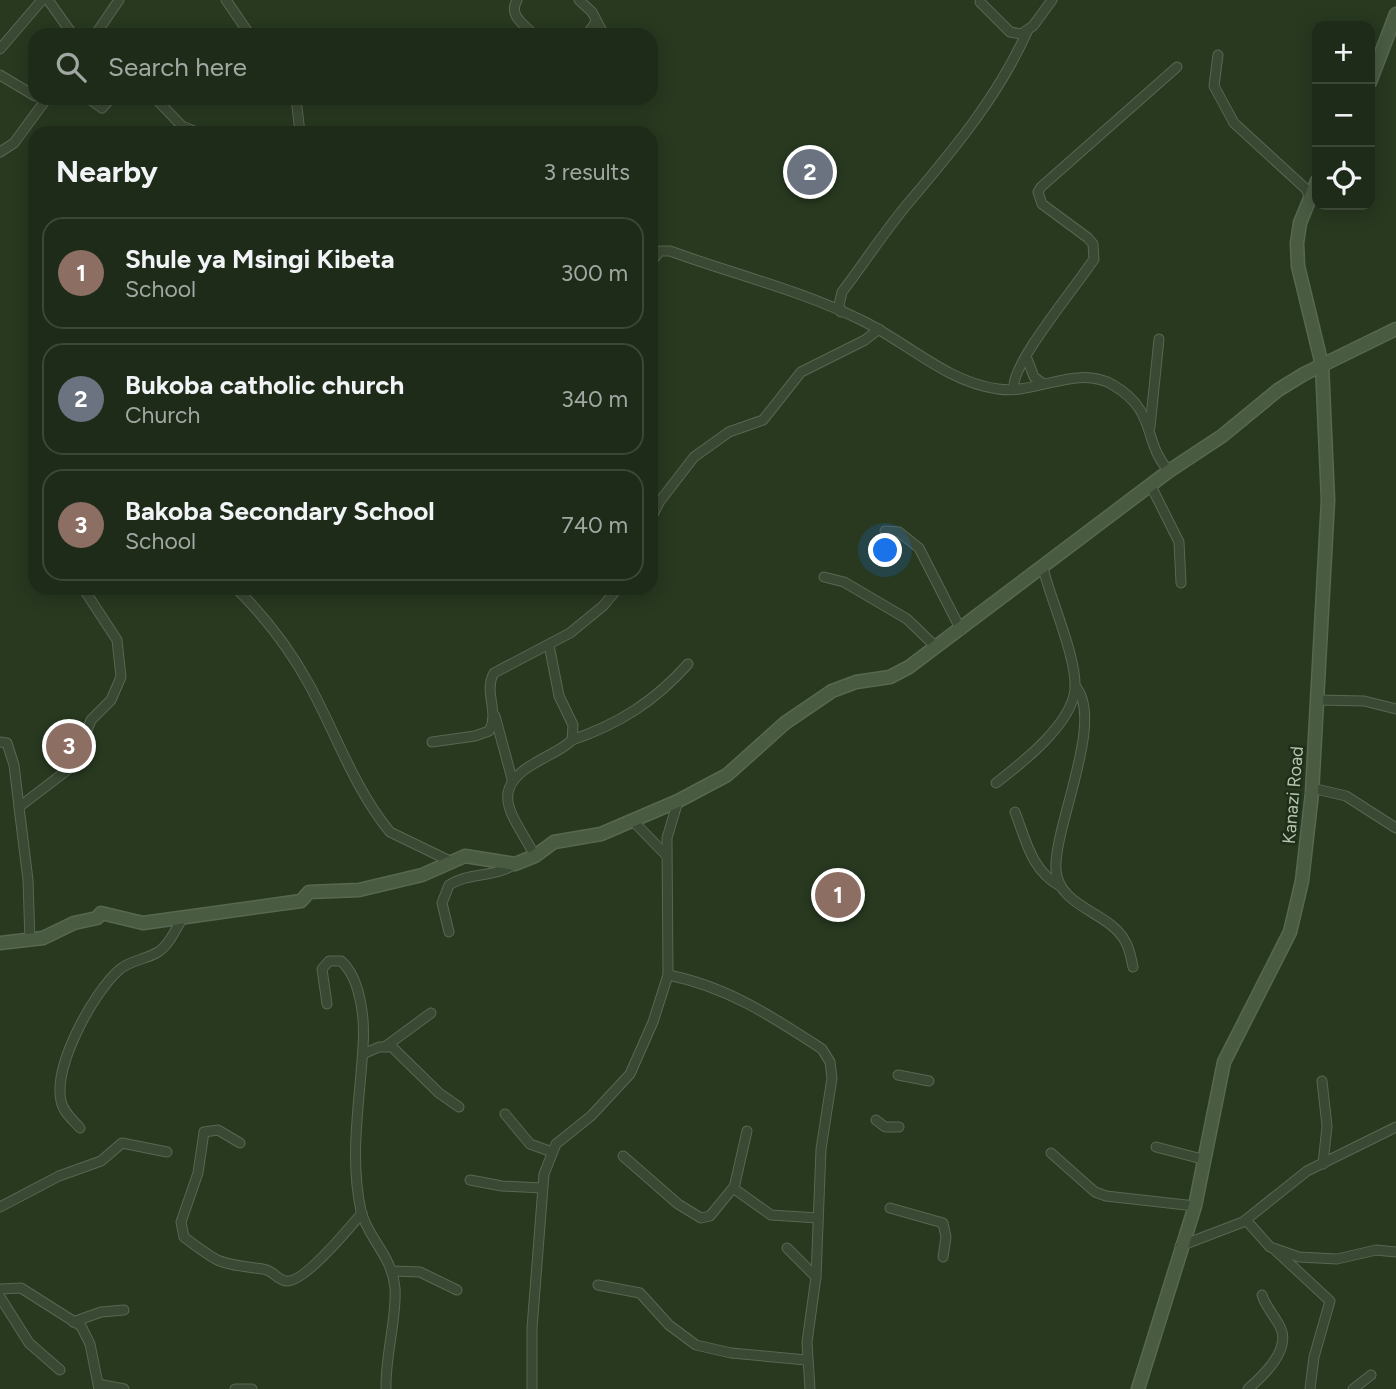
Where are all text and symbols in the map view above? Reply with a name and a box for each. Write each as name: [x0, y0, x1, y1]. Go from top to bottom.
map controls: [1312, 21, 1375, 210]
button: +: [1312, 21, 1375, 84]
search box: [28, 28, 658, 105]
icon: search: [52, 48, 90, 86]
text: Search here: [108, 51, 247, 83]
button: −: [1312, 84, 1375, 147]
pin: 2: [787, 146, 833, 198]
button: locate: [1312, 147, 1375, 210]
text: Nearby: [56, 153, 158, 190]
text: 3 results: [543, 158, 630, 186]
text: Shule ya Msingi Kibeta: [125, 243, 395, 275]
text: 1: [76, 259, 86, 287]
text: 300 m: [561, 259, 628, 287]
text: School: [125, 275, 196, 303]
text: Bukoba catholic church: [125, 369, 404, 401]
text: 2: [74, 385, 88, 413]
text: 340 m: [561, 385, 628, 413]
text: Church: [125, 401, 200, 429]
text: Bakoba Secondary School: [125, 495, 435, 527]
text: 3: [75, 511, 87, 539]
text: 740 m: [561, 511, 628, 539]
text: School: [125, 527, 196, 555]
your location: [868, 533, 902, 567]
pin: 3: [46, 720, 92, 772]
street label: Kanazi Road: [1278, 745, 1308, 845]
pin: 1: [815, 869, 861, 921]

